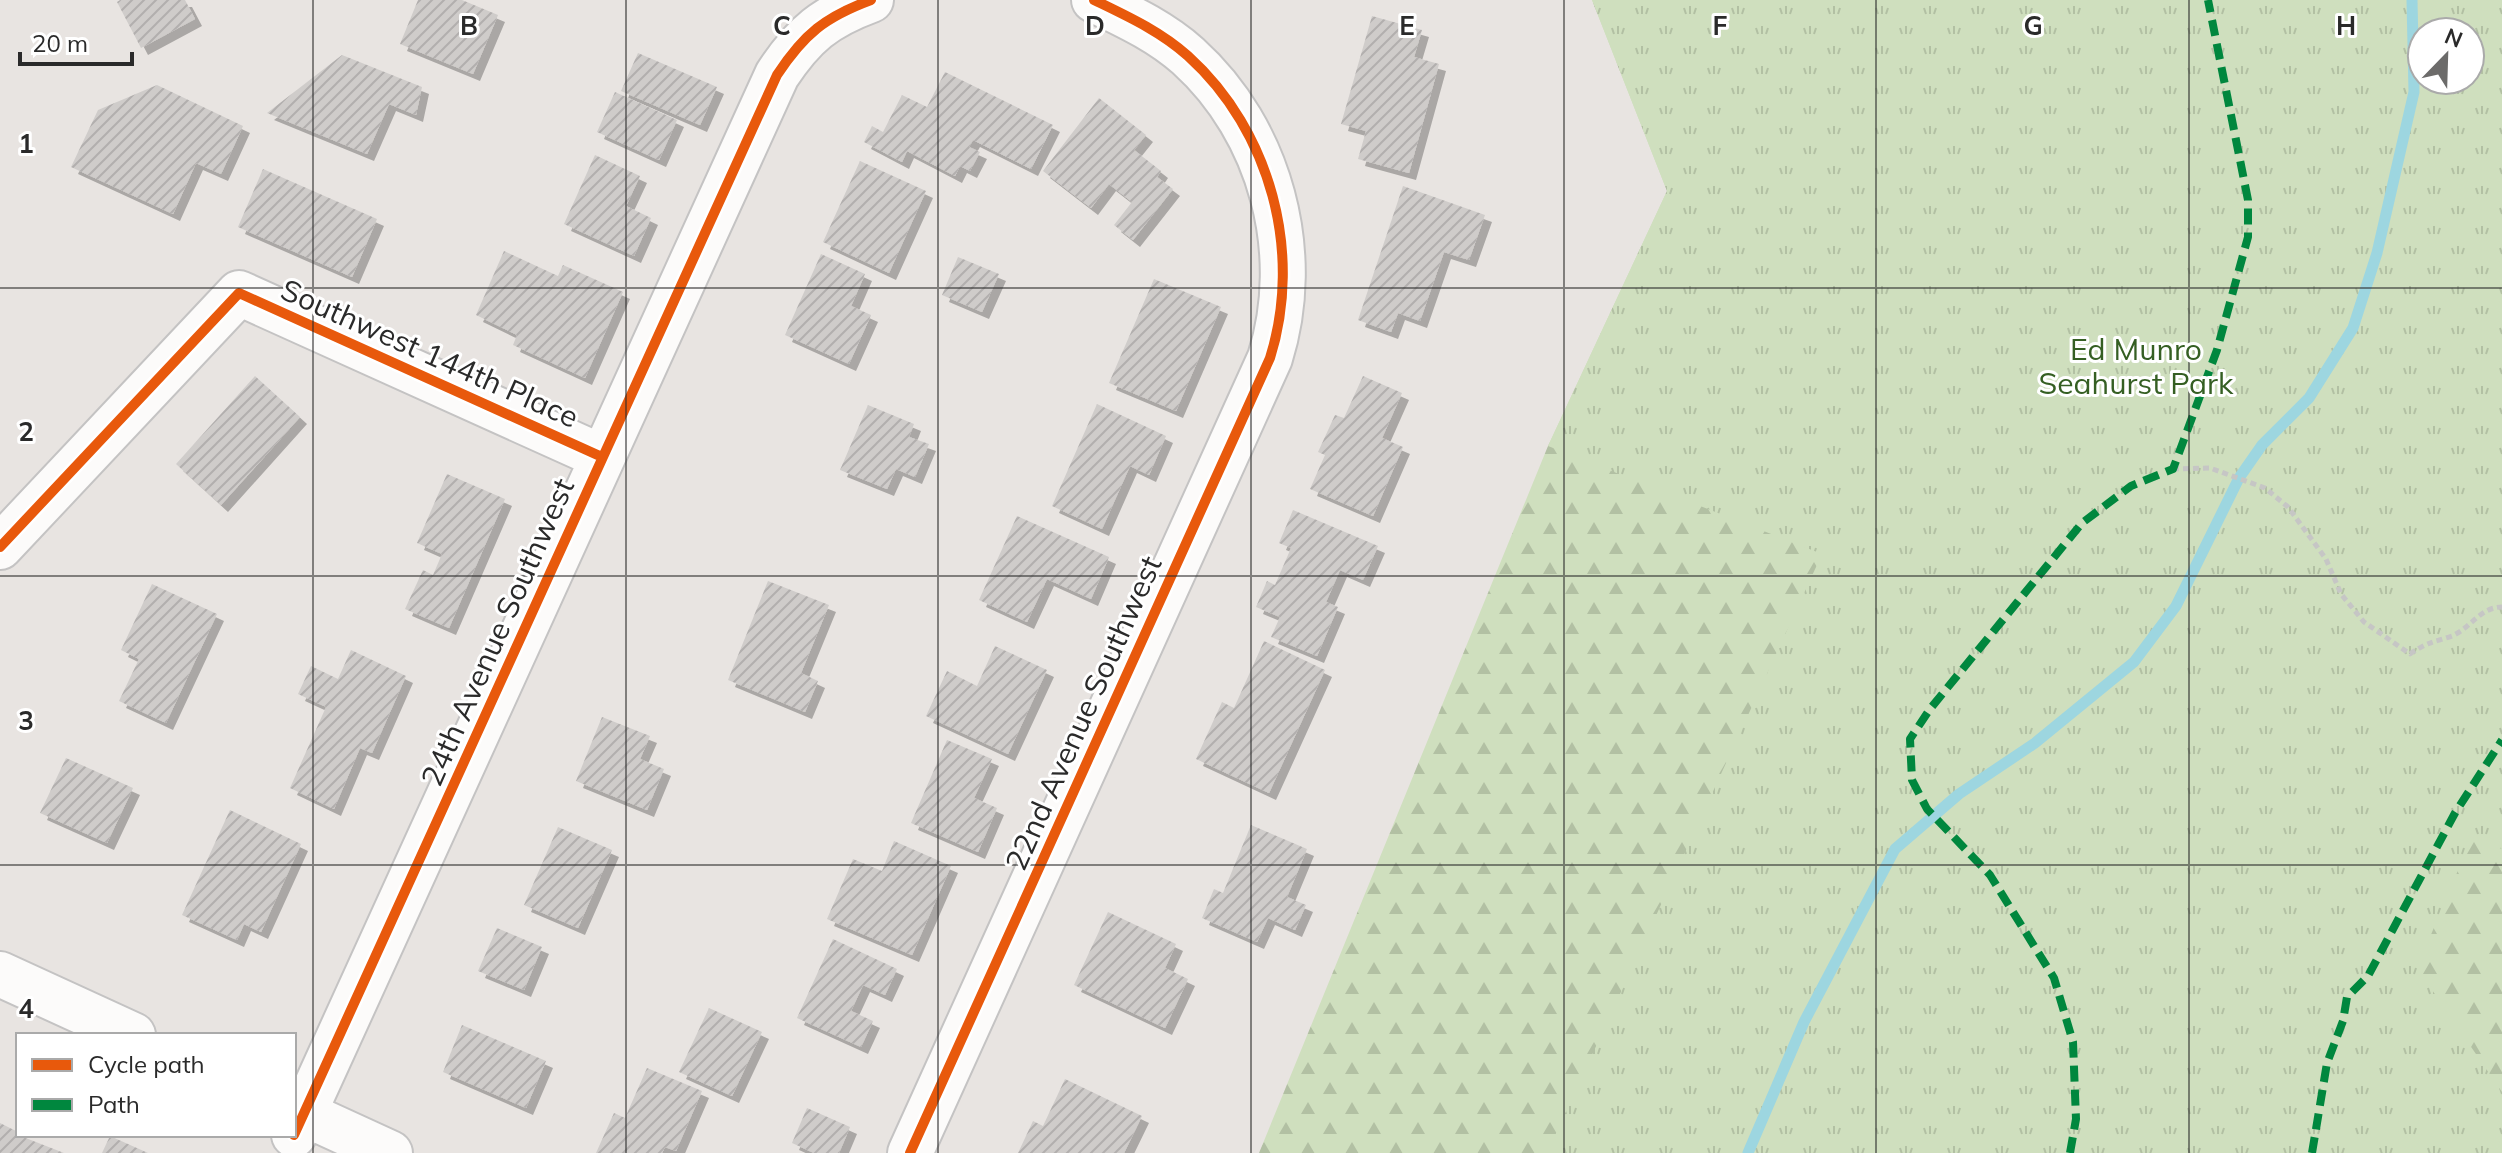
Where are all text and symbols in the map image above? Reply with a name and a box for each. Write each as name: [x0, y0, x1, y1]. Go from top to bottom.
text: B: [460, 9, 478, 42]
text: C: [773, 9, 791, 42]
text: D: [1085, 9, 1105, 42]
text: E: [1399, 9, 1415, 42]
text: F: [1713, 9, 1728, 42]
text: G: [2023, 9, 2043, 42]
text: H: [2336, 9, 2356, 42]
scale bar: [20, 16, 132, 66]
north arrow: [2406, 16, 2486, 96]
text: N: [2441, 21, 2467, 54]
text: 20 m: [32, 28, 88, 58]
text: 1: [18, 127, 34, 160]
street label: Southwest 144th Place: [275, 270, 585, 436]
park label: Ed Munro Seahurst Park: [2039, 330, 2234, 402]
text: 2: [18, 415, 34, 448]
street label: 24th Avenue Southwest: [412, 472, 582, 792]
street label: 22nd Avenue Southwest: [996, 550, 1170, 876]
text: 3: [18, 704, 34, 737]
text: 4: [18, 992, 34, 1025]
legend: [16, 1033, 296, 1137]
text: Cycle path: [88, 1049, 205, 1079]
text: Path: [88, 1089, 140, 1119]

